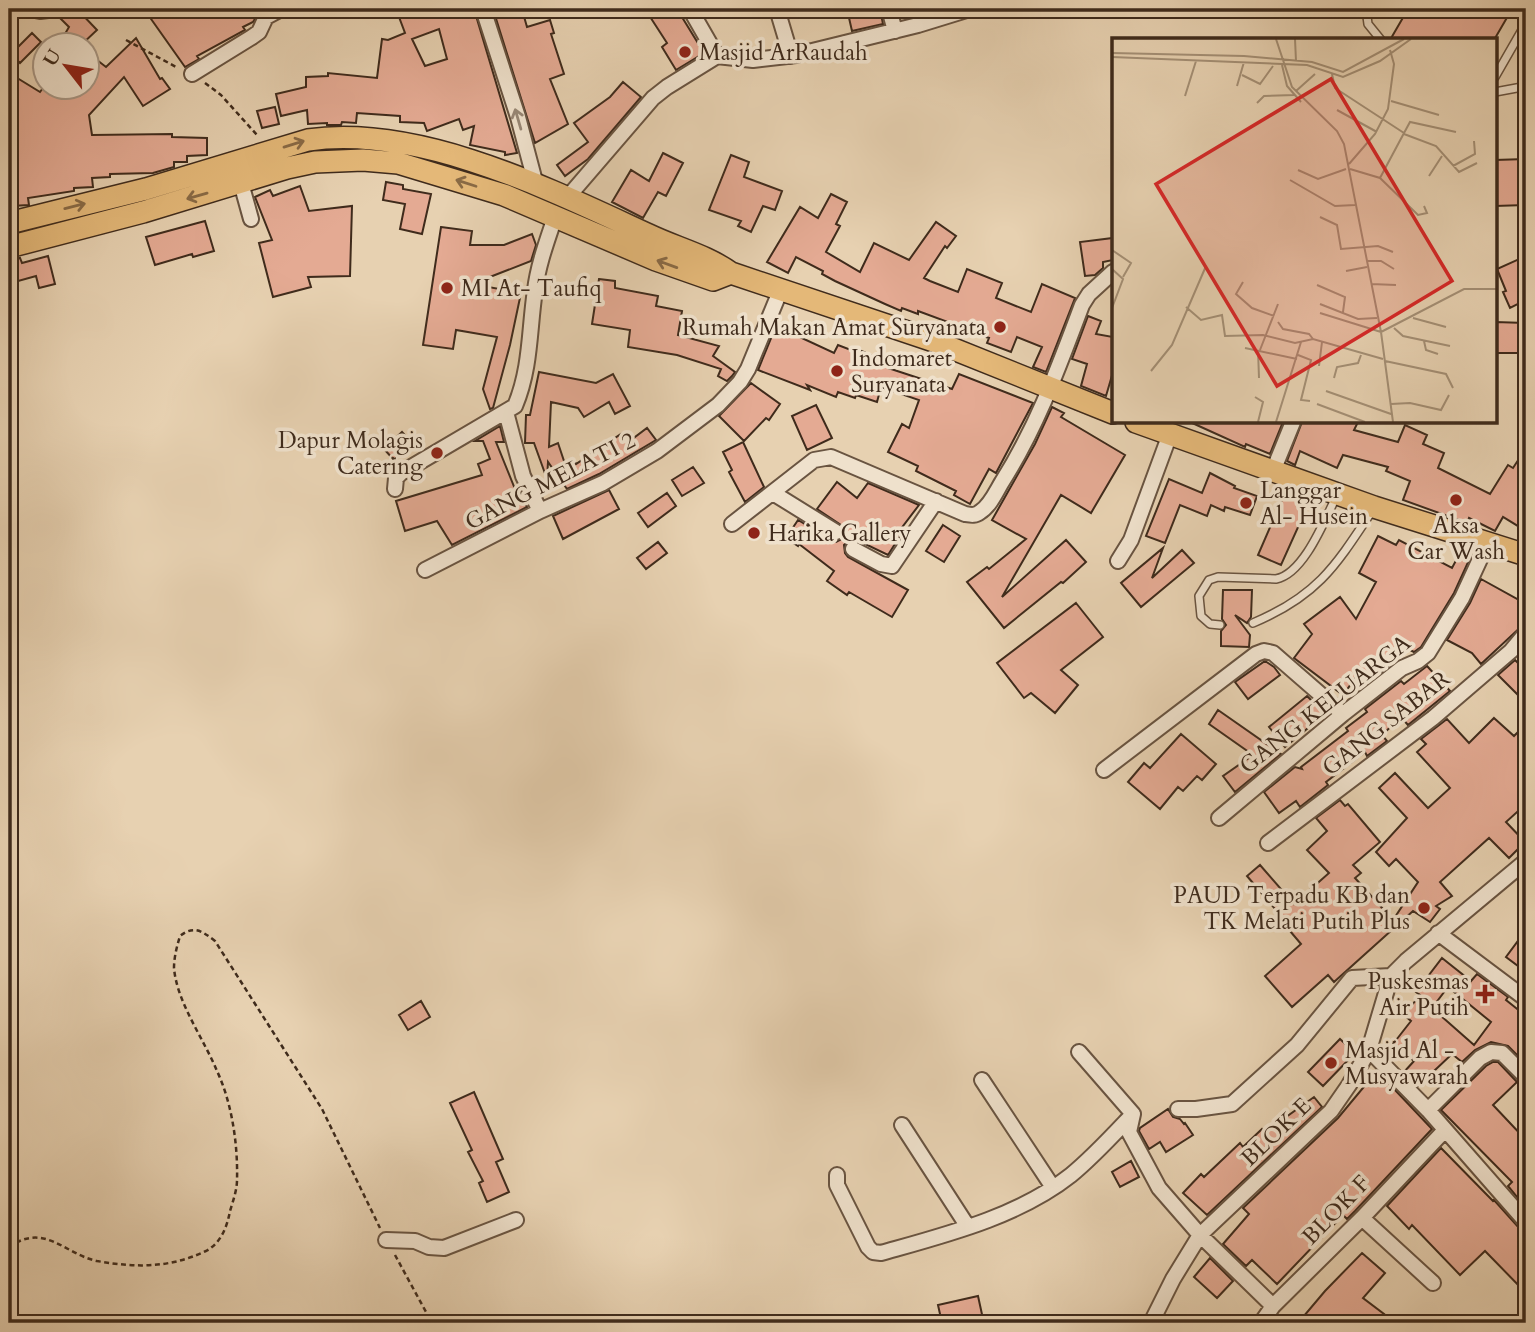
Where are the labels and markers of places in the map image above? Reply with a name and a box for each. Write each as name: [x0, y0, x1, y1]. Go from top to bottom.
place label: Masjid ArRaudah: [699, 37, 868, 68]
marker: Masjid ArRaudah: [677, 44, 693, 60]
place label: MI At- Taufiq: [461, 273, 602, 304]
marker: MI At- Taufiq: [439, 280, 455, 296]
place label: Rumah Makan Amat Suryanata: [682, 312, 986, 343]
marker: Rumah Makan Amat Suryanata: [992, 319, 1008, 335]
place label: Indomaret Suryanata: [851, 343, 952, 400]
marker: Indomaret Suryanata: [829, 363, 845, 379]
place label: Dapur Molagis Catering: [278, 425, 423, 482]
marker: Dapur Molagis Catering: [429, 445, 445, 461]
place label: Langgar Al- Husein: [1260, 475, 1368, 532]
marker: Aksa Car Wash: [1448, 492, 1464, 508]
marker: Langgar Al- Husein: [1238, 495, 1254, 511]
place label: Aksa Car Wash: [1407, 510, 1505, 567]
place label: Harika Gallery: [768, 518, 911, 549]
marker: Harika Gallery: [746, 525, 762, 541]
place label: PAUD Terpadu KB dan TK Melati Putih Plus: [1173, 880, 1410, 937]
marker: PAUD Terpadu KB dan TK Melati Putih Plus: [1416, 900, 1432, 916]
place label: Puskesmas Air Putih: [1368, 966, 1469, 1023]
marker: Puskesmas Air Putih: [1475, 984, 1495, 1004]
place label: Masjid Al - Musyawarah: [1345, 1035, 1469, 1092]
marker: Masjid Al - Musyawarah: [1323, 1055, 1339, 1071]

